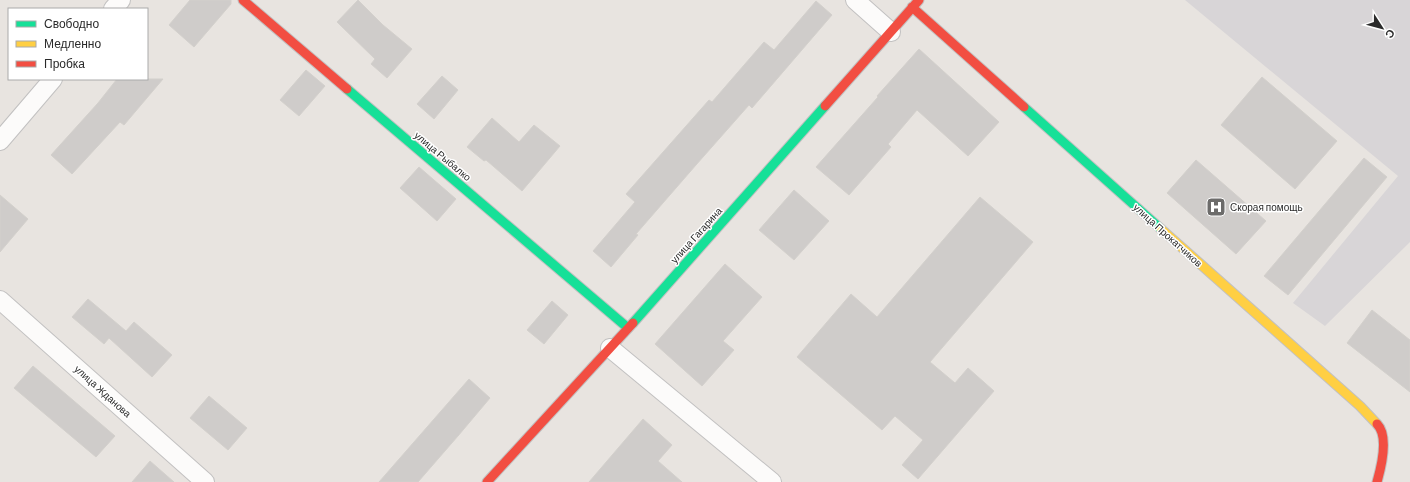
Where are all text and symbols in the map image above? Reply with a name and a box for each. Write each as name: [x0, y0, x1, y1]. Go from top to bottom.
legend: [8, 8, 148, 80]
north arrow: [1362, 8, 1402, 48]
text: Свободно: [44, 16, 99, 31]
text: С: [1383, 27, 1398, 41]
text: Медленно: [44, 36, 101, 51]
text: Пробка: [44, 56, 85, 71]
street label: улица Рыбалко: [412, 129, 474, 183]
hospital icon: Скорая помощь: [1205, 196, 1227, 218]
street label: улица Прокатчиков: [1131, 201, 1205, 269]
place label: Скорая помощь: [1230, 201, 1303, 213]
street label: улица Гагарина: [668, 204, 725, 265]
street label: улица Жданова: [72, 362, 134, 420]

